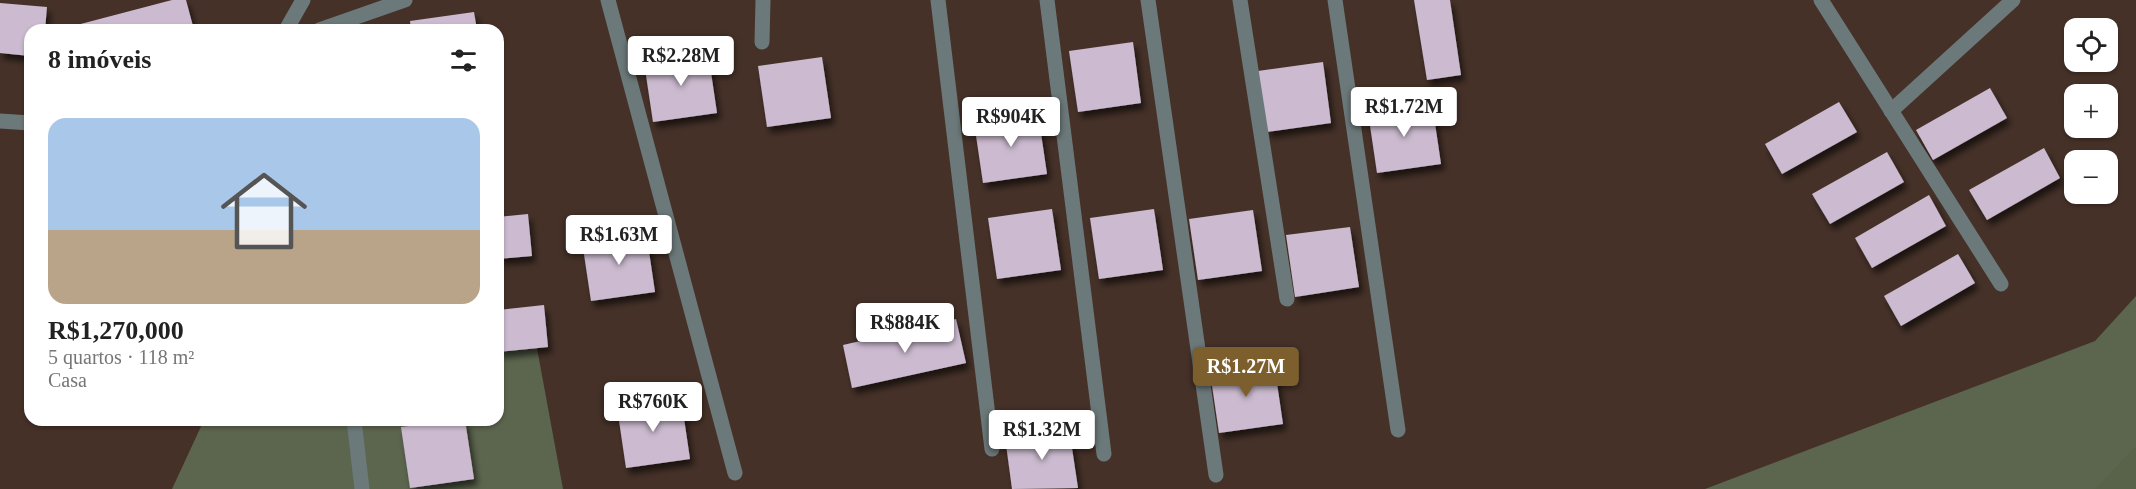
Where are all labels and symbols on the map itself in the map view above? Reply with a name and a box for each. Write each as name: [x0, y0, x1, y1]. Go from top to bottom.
pin: R$2.28M: [626, 36, 736, 87]
pin: R$1.72M: [1349, 87, 1459, 138]
pin: R$904K: [962, 97, 1060, 148]
pin: R$1.63M: [564, 215, 674, 266]
pin: R$884K: [856, 303, 954, 354]
pin: R$1.27M: [1191, 347, 1301, 398]
pin: R$760K: [604, 382, 702, 433]
pin: R$1.32M: [987, 410, 1097, 461]

